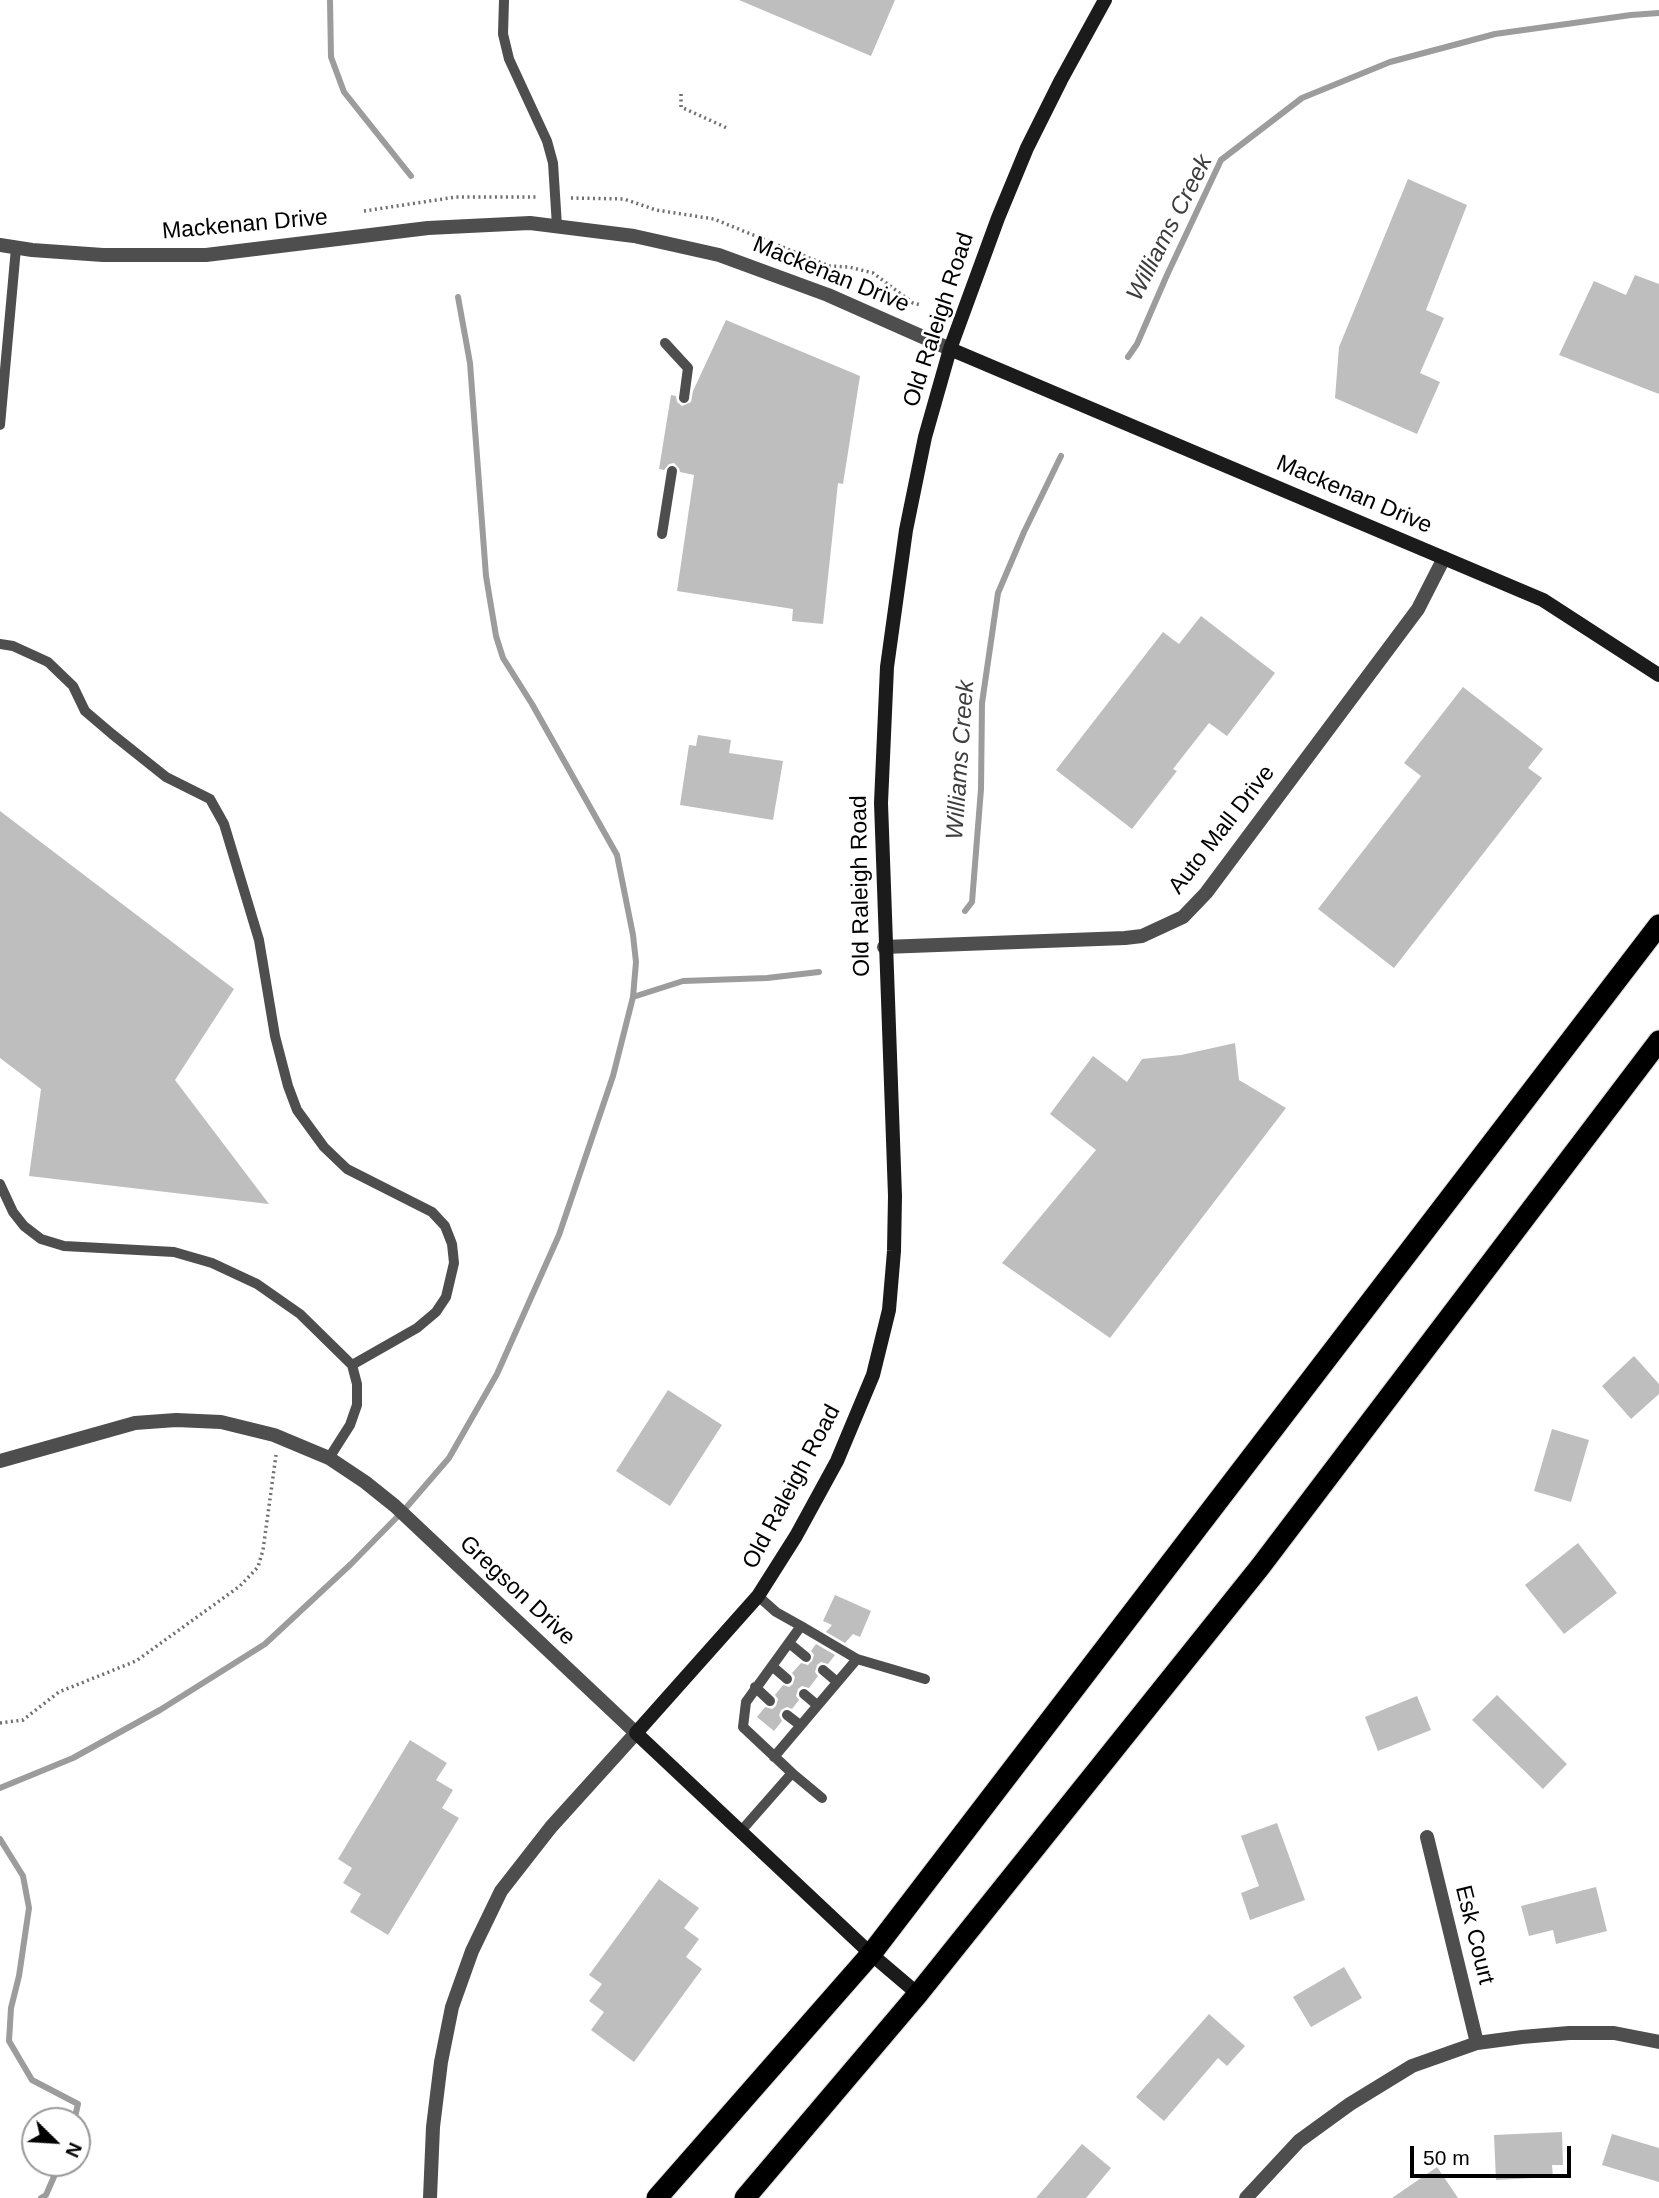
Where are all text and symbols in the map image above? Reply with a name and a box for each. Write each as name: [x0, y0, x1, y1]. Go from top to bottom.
water label: Williams Creek: [1121, 150, 1219, 306]
street label: Mackenan Drive: [161, 204, 329, 246]
street label: Old Raleigh Road: [898, 229, 980, 411]
street label: Mackenan Drive: [749, 231, 913, 319]
street label: Mackenan Drive: [1272, 450, 1436, 540]
water label: Williams Creek: [941, 679, 981, 841]
street label: Auto Mall Drive: [1163, 760, 1281, 900]
street label: Old Raleigh Road: [846, 795, 876, 977]
street label: Old Raleigh Road: [737, 1400, 847, 1574]
street label: Gregson Drive: [453, 1530, 581, 1652]
street label: Esk Court: [1448, 1883, 1500, 1987]
north arrow: [21, 2107, 91, 2177]
scale bar: [1414, 2132, 1575, 2176]
text: N: [61, 2139, 86, 2160]
text: 50 m: [1423, 2146, 1470, 2169]

